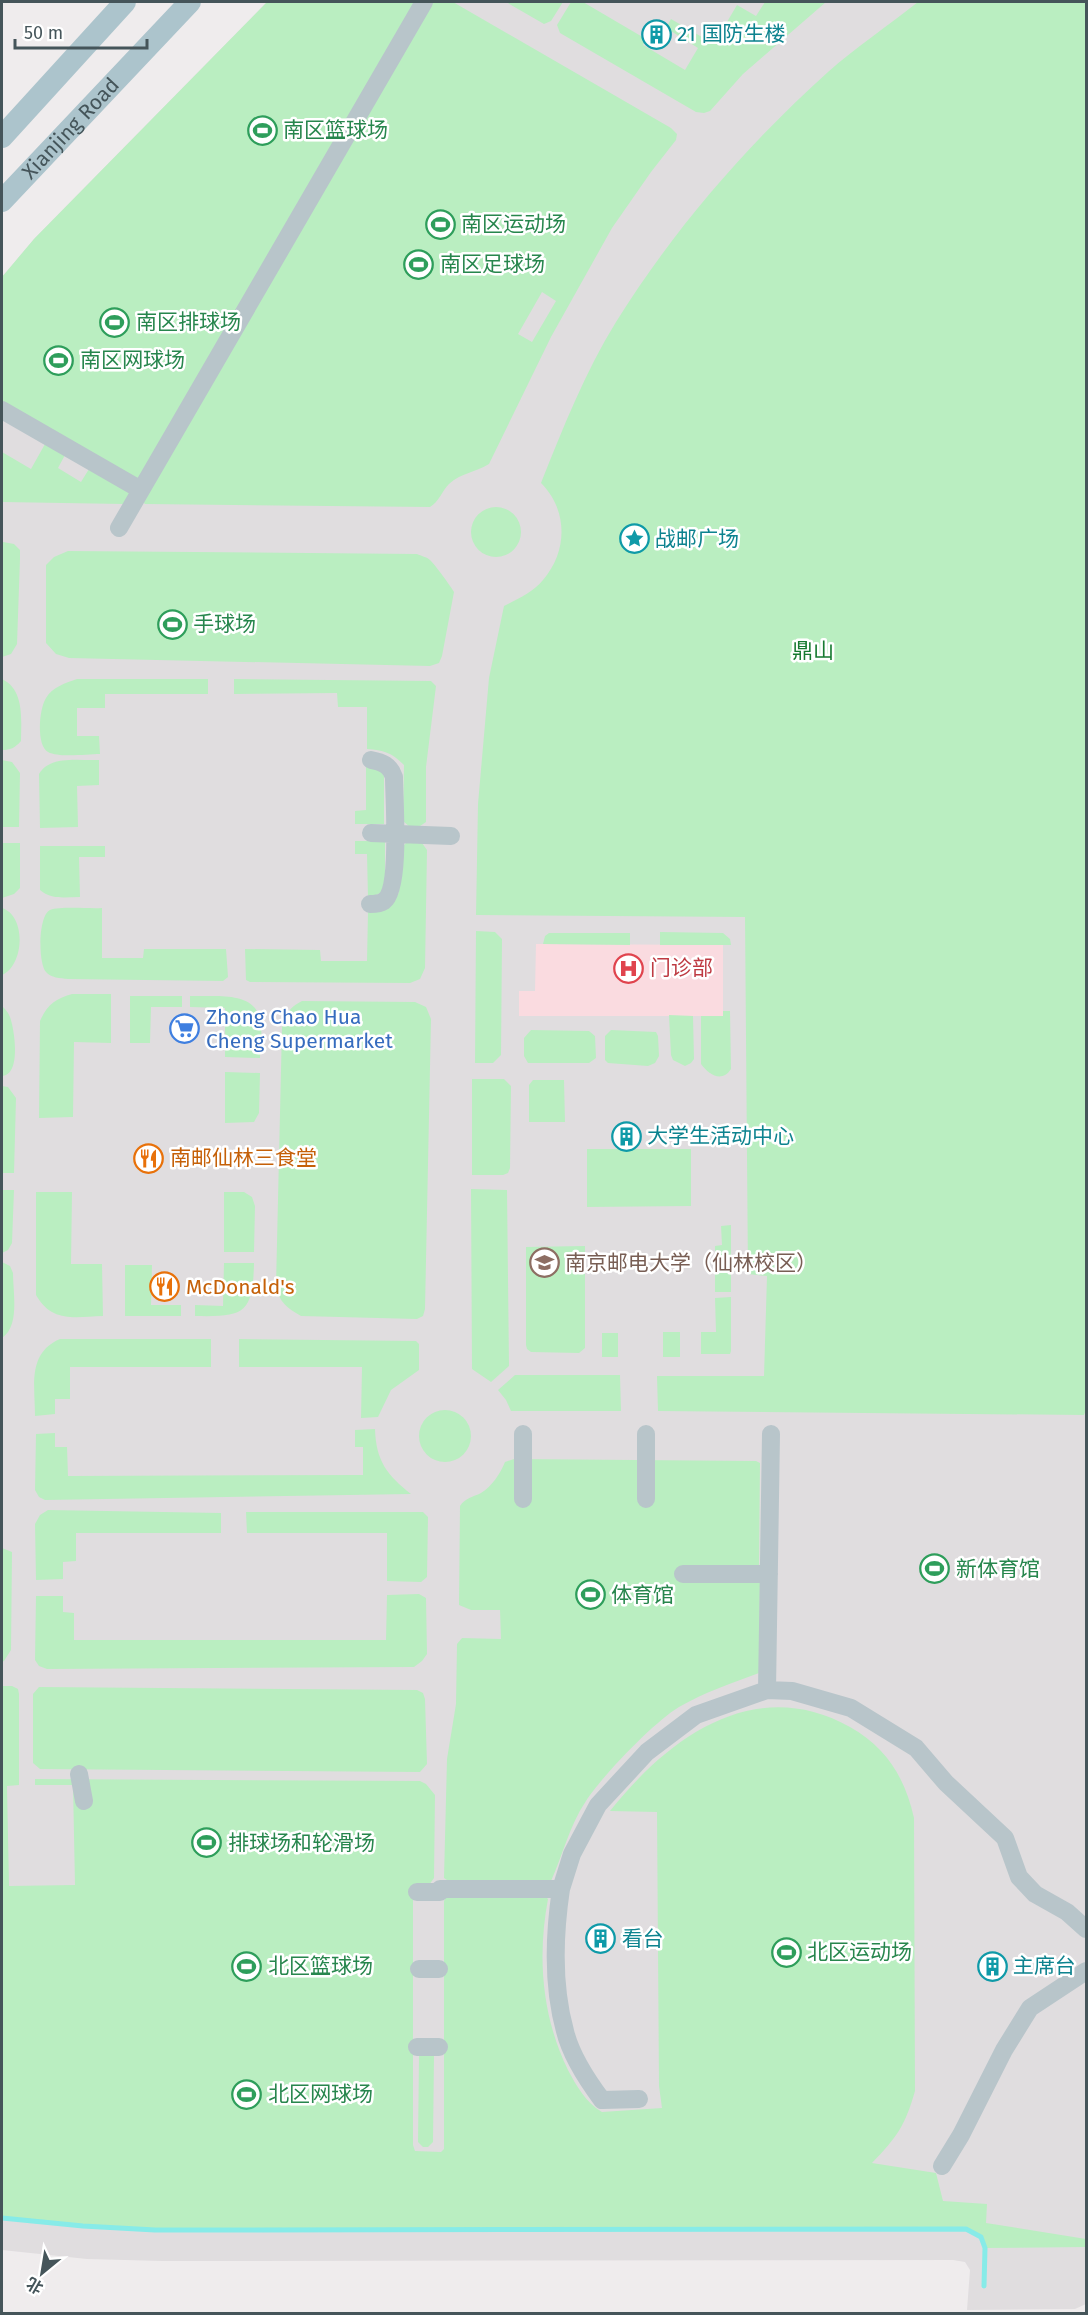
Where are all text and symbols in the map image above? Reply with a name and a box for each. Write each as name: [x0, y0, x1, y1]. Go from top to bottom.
scale bar: [15, 12, 147, 50]
building icon: 21 国防生楼: [640, 18, 672, 50]
place label: 21 国防生楼: [677, 21, 786, 47]
text: 50 m: [24, 22, 63, 44]
street label: Xianjing Road: [17, 72, 125, 185]
sports icon: 南区篮球场: [246, 114, 278, 146]
place label: 南区篮球场: [283, 117, 388, 143]
sports icon: 南区运动场: [424, 208, 456, 240]
place label: 南区运动场: [461, 211, 566, 237]
sports icon: 南区足球场: [403, 248, 435, 280]
place label: 南区足球场: [440, 251, 545, 277]
sports icon: 南区排球场: [99, 306, 131, 338]
place label: 南区排球场: [136, 309, 241, 335]
sports icon: 南区网球场: [43, 344, 75, 376]
place label: 南区网球场: [80, 347, 185, 373]
place icon: 战邮广场: [618, 523, 650, 555]
place label: 战邮广场: [655, 526, 739, 552]
sports icon: 手球场: [156, 608, 188, 640]
place label: 手球场: [193, 611, 256, 637]
park label: 鼎山: [792, 638, 834, 664]
hospital icon: 门诊部: [613, 952, 645, 984]
place label: 门诊部: [650, 955, 713, 981]
place label: Zhong Chao Hua Cheng Supermarket: [206, 1004, 393, 1054]
supermarket icon: Zhong Chao Hua Cheng Supermarket: [169, 1013, 201, 1045]
building icon: 大学生活动中心: [610, 1120, 642, 1152]
place label: 大学生活动中心: [647, 1123, 794, 1149]
restaurant icon: 南邮仙林三食堂: [133, 1142, 165, 1174]
place label: 南邮仙林三食堂: [170, 1145, 317, 1171]
school or university icon: 南京邮电大学（仙林校区）: [528, 1247, 560, 1279]
place label: 南京邮电大学（仙林校区）: [565, 1250, 817, 1276]
restaurant icon: McDonald's: [149, 1271, 181, 1303]
place label: McDonald's: [186, 1274, 295, 1300]
sports icon: 新体育馆: [919, 1553, 951, 1585]
place label: 新体育馆: [956, 1556, 1040, 1582]
sports icon: 体育馆: [574, 1579, 606, 1611]
place label: 体育馆: [611, 1582, 674, 1608]
sports icon: 排球场和轮滑场: [191, 1827, 223, 1859]
place label: 排球场和轮滑场: [228, 1830, 375, 1856]
building icon: 看台: [585, 1923, 617, 1955]
place label: 看台: [622, 1926, 664, 1952]
sports icon: 北区运动场: [770, 1936, 802, 1968]
place label: 北区运动场: [807, 1939, 912, 1965]
sports icon: 北区篮球场: [231, 1950, 263, 1982]
building icon: 主席台: [976, 1950, 1008, 1982]
place label: 北区篮球场: [268, 1953, 373, 1979]
place label: 主席台: [1013, 1953, 1076, 1979]
sports icon: 北区网球场: [231, 2078, 263, 2110]
place label: 北区网球场: [268, 2081, 373, 2107]
north arrow: [12, 2243, 72, 2303]
text: 北: [23, 2273, 46, 2298]

